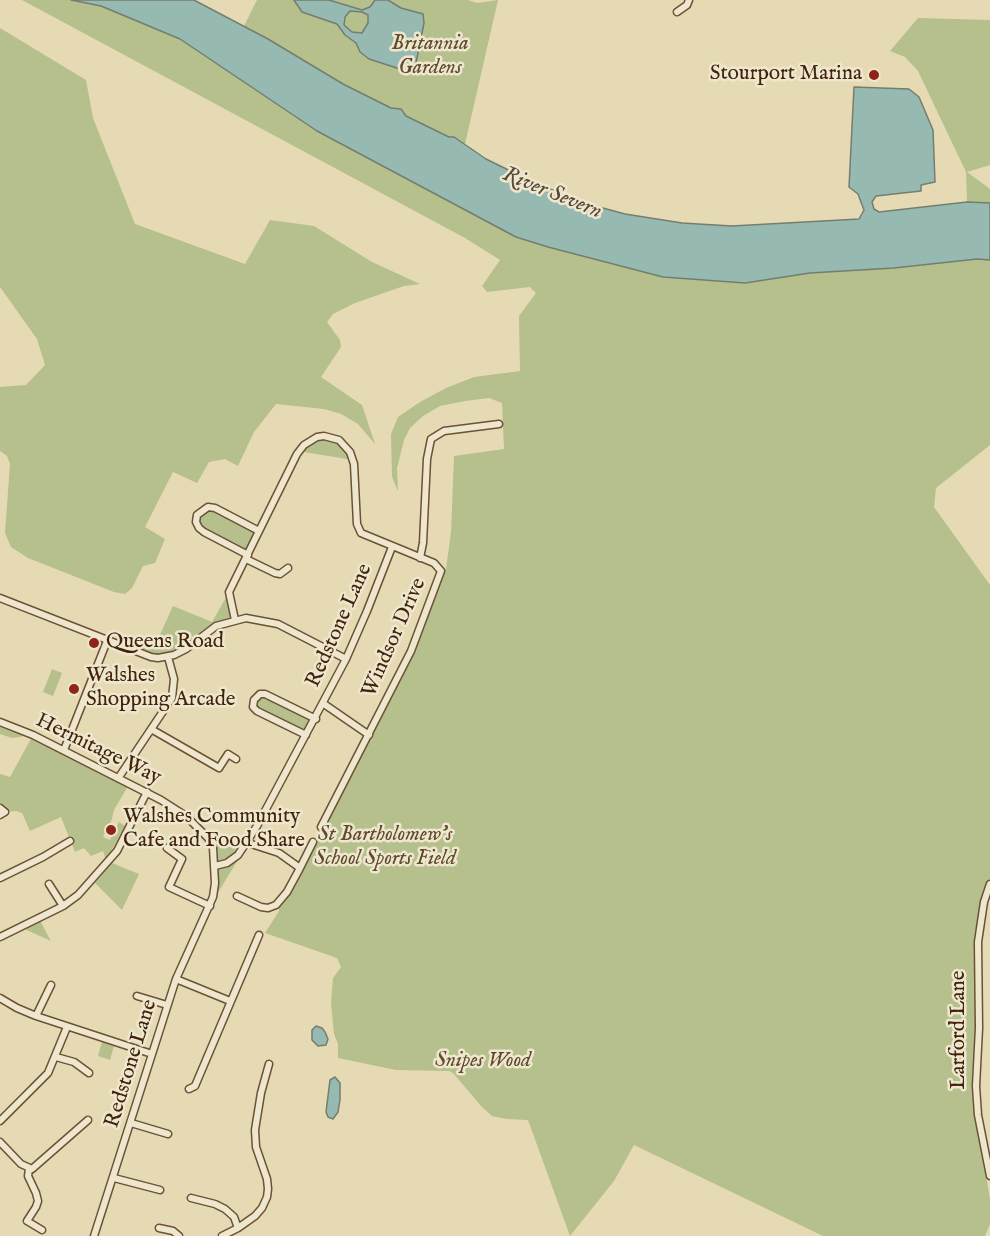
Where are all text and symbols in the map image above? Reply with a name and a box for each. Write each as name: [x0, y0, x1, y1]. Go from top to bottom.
park label: Britannia Gardens: [391, 32, 469, 82]
place label: Stourport Marina: [710, 62, 862, 88]
marker: Stourport Marina: [867, 68, 881, 82]
water label: River Severn: [499, 162, 605, 226]
street label: Redstone Lane: [301, 560, 379, 692]
street label: Windsor Drive: [357, 574, 433, 702]
place label: Queens Road: [106, 630, 224, 656]
marker: Queens Road: [87, 636, 101, 650]
place label: Walshes Shopping Arcade: [86, 664, 235, 714]
marker: Walshes Shopping Arcade: [67, 682, 81, 696]
street label: Hermitage Way: [31, 709, 165, 791]
place label: Walshes Community Cafe and Food Share: [123, 805, 305, 855]
marker: Walshes Community Cafe and Food Share: [104, 823, 118, 837]
park label: St Bartholomew's School Sports Field: [314, 823, 456, 873]
street label: Larford Lane: [947, 971, 973, 1089]
street label: Redstone Lane: [101, 997, 163, 1131]
park label: Snipes Wood: [435, 1049, 531, 1075]

